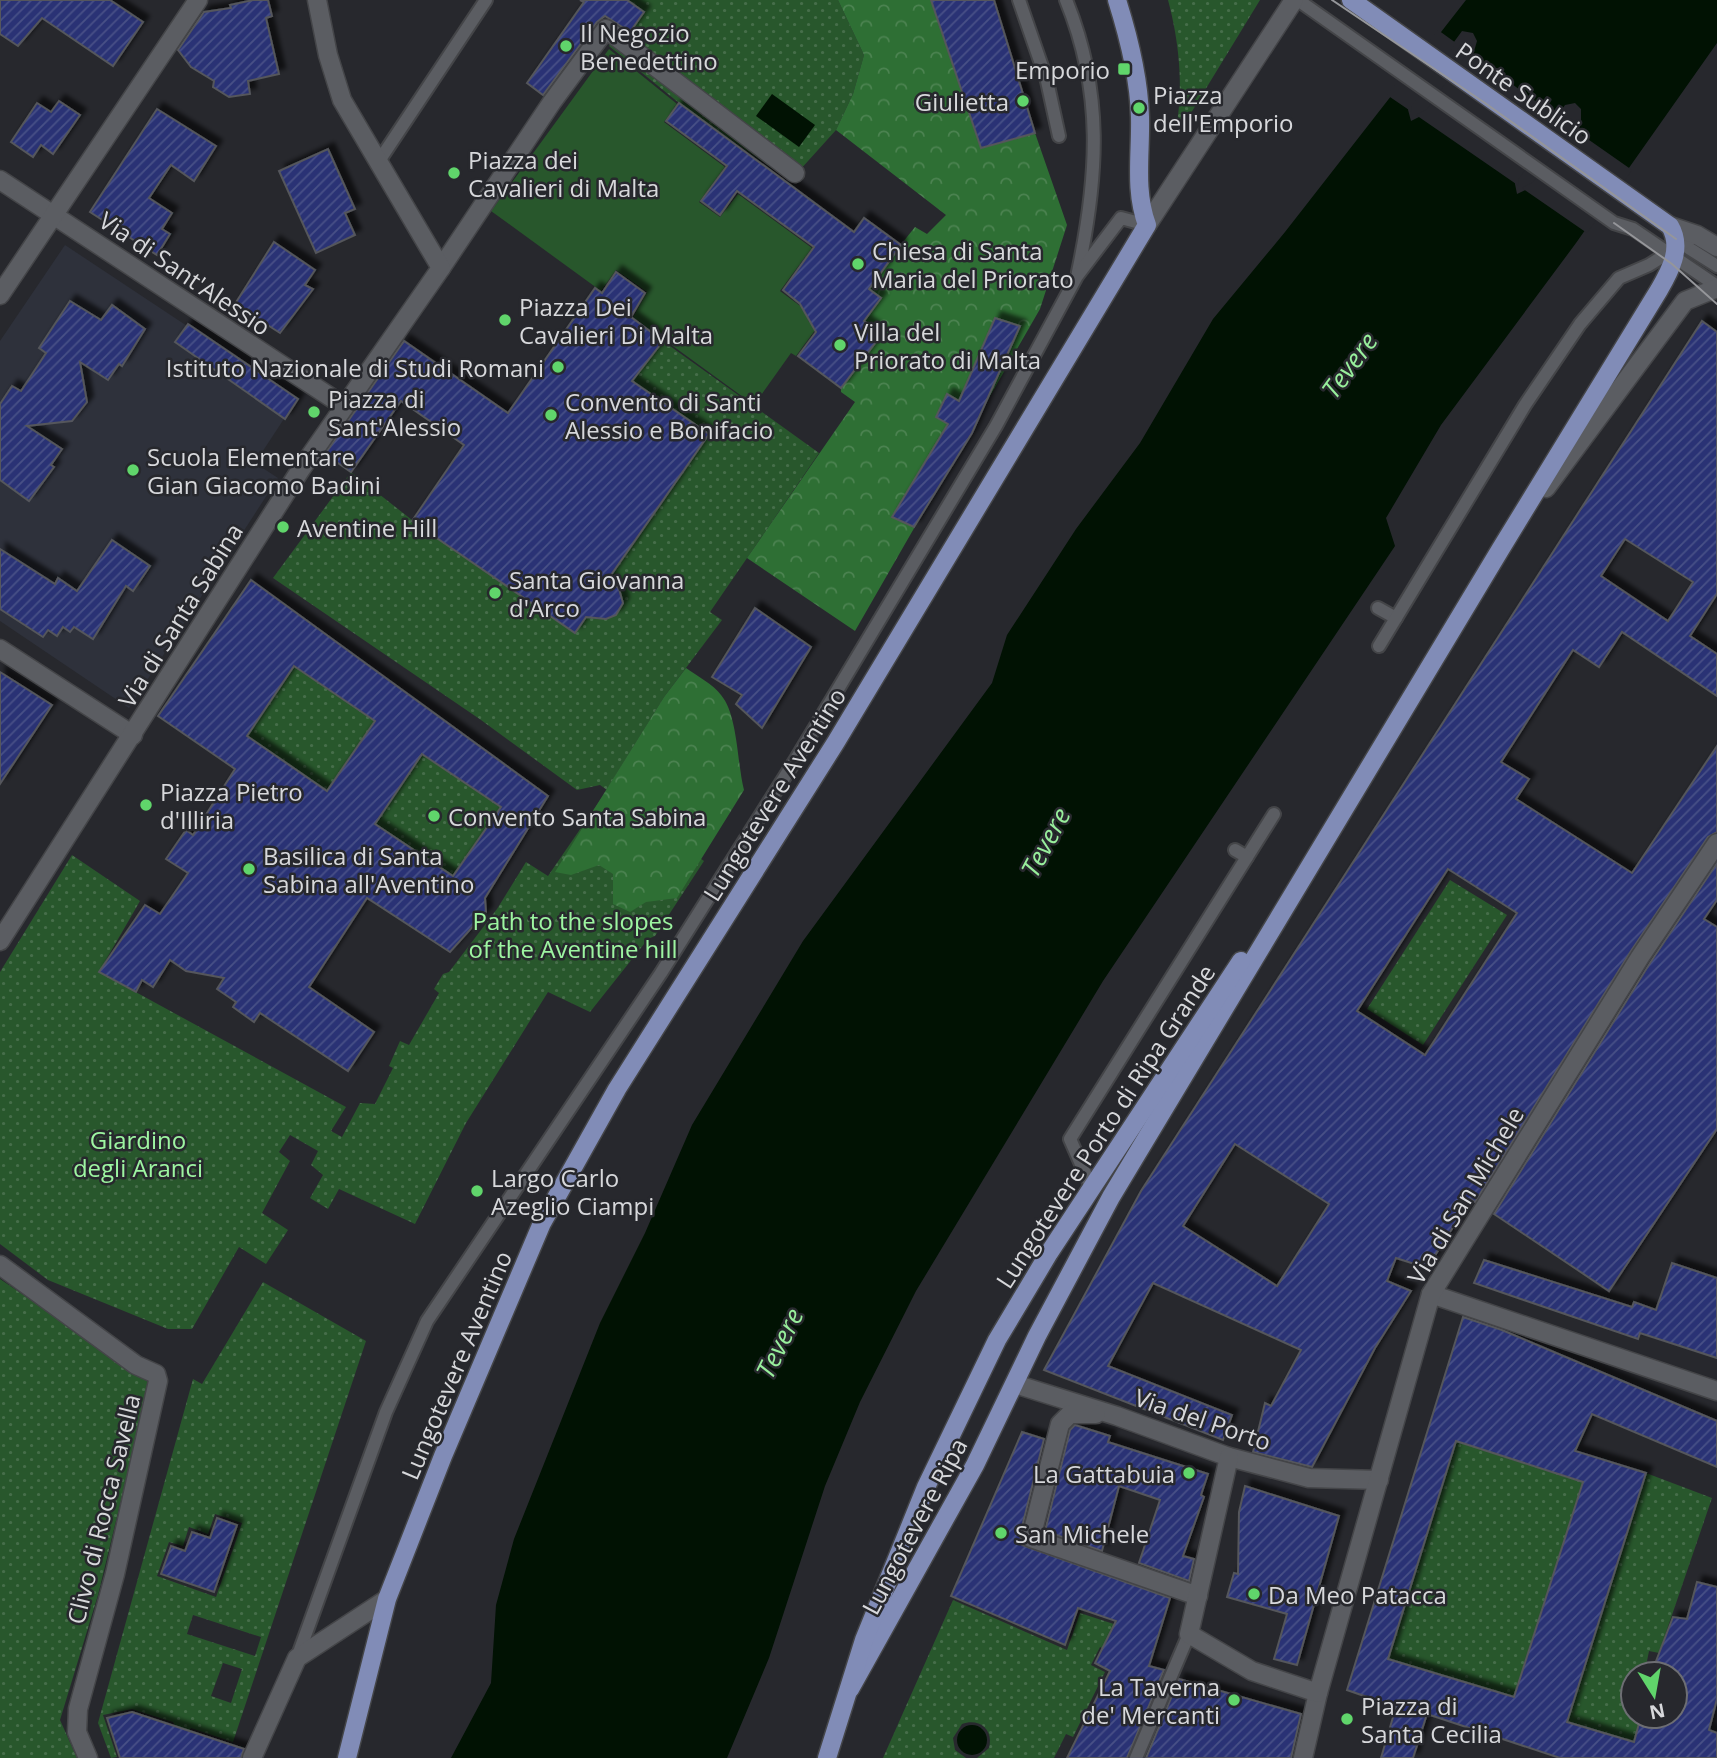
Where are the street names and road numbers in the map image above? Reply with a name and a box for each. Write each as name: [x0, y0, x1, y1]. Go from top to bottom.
street label: Ponte Sublicio: [1450, 34, 1598, 152]
street label: Via di Sant'Alessio: [93, 203, 277, 343]
street label: Via di Santa Sabina: [110, 517, 250, 713]
street label: Lungotevere Aventino: [695, 681, 853, 907]
street label: Lungotevere Porto di Ripa Grande: [988, 958, 1222, 1294]
street label: Via di San Michele: [1399, 1100, 1531, 1290]
street label: Lungotevere Aventino: [393, 1246, 519, 1484]
street label: Via del Porto: [1130, 1380, 1276, 1458]
street label: Clivo di Rocca Savella: [58, 1390, 148, 1628]
street label: Lungotevere Ripa: [854, 1432, 974, 1620]

